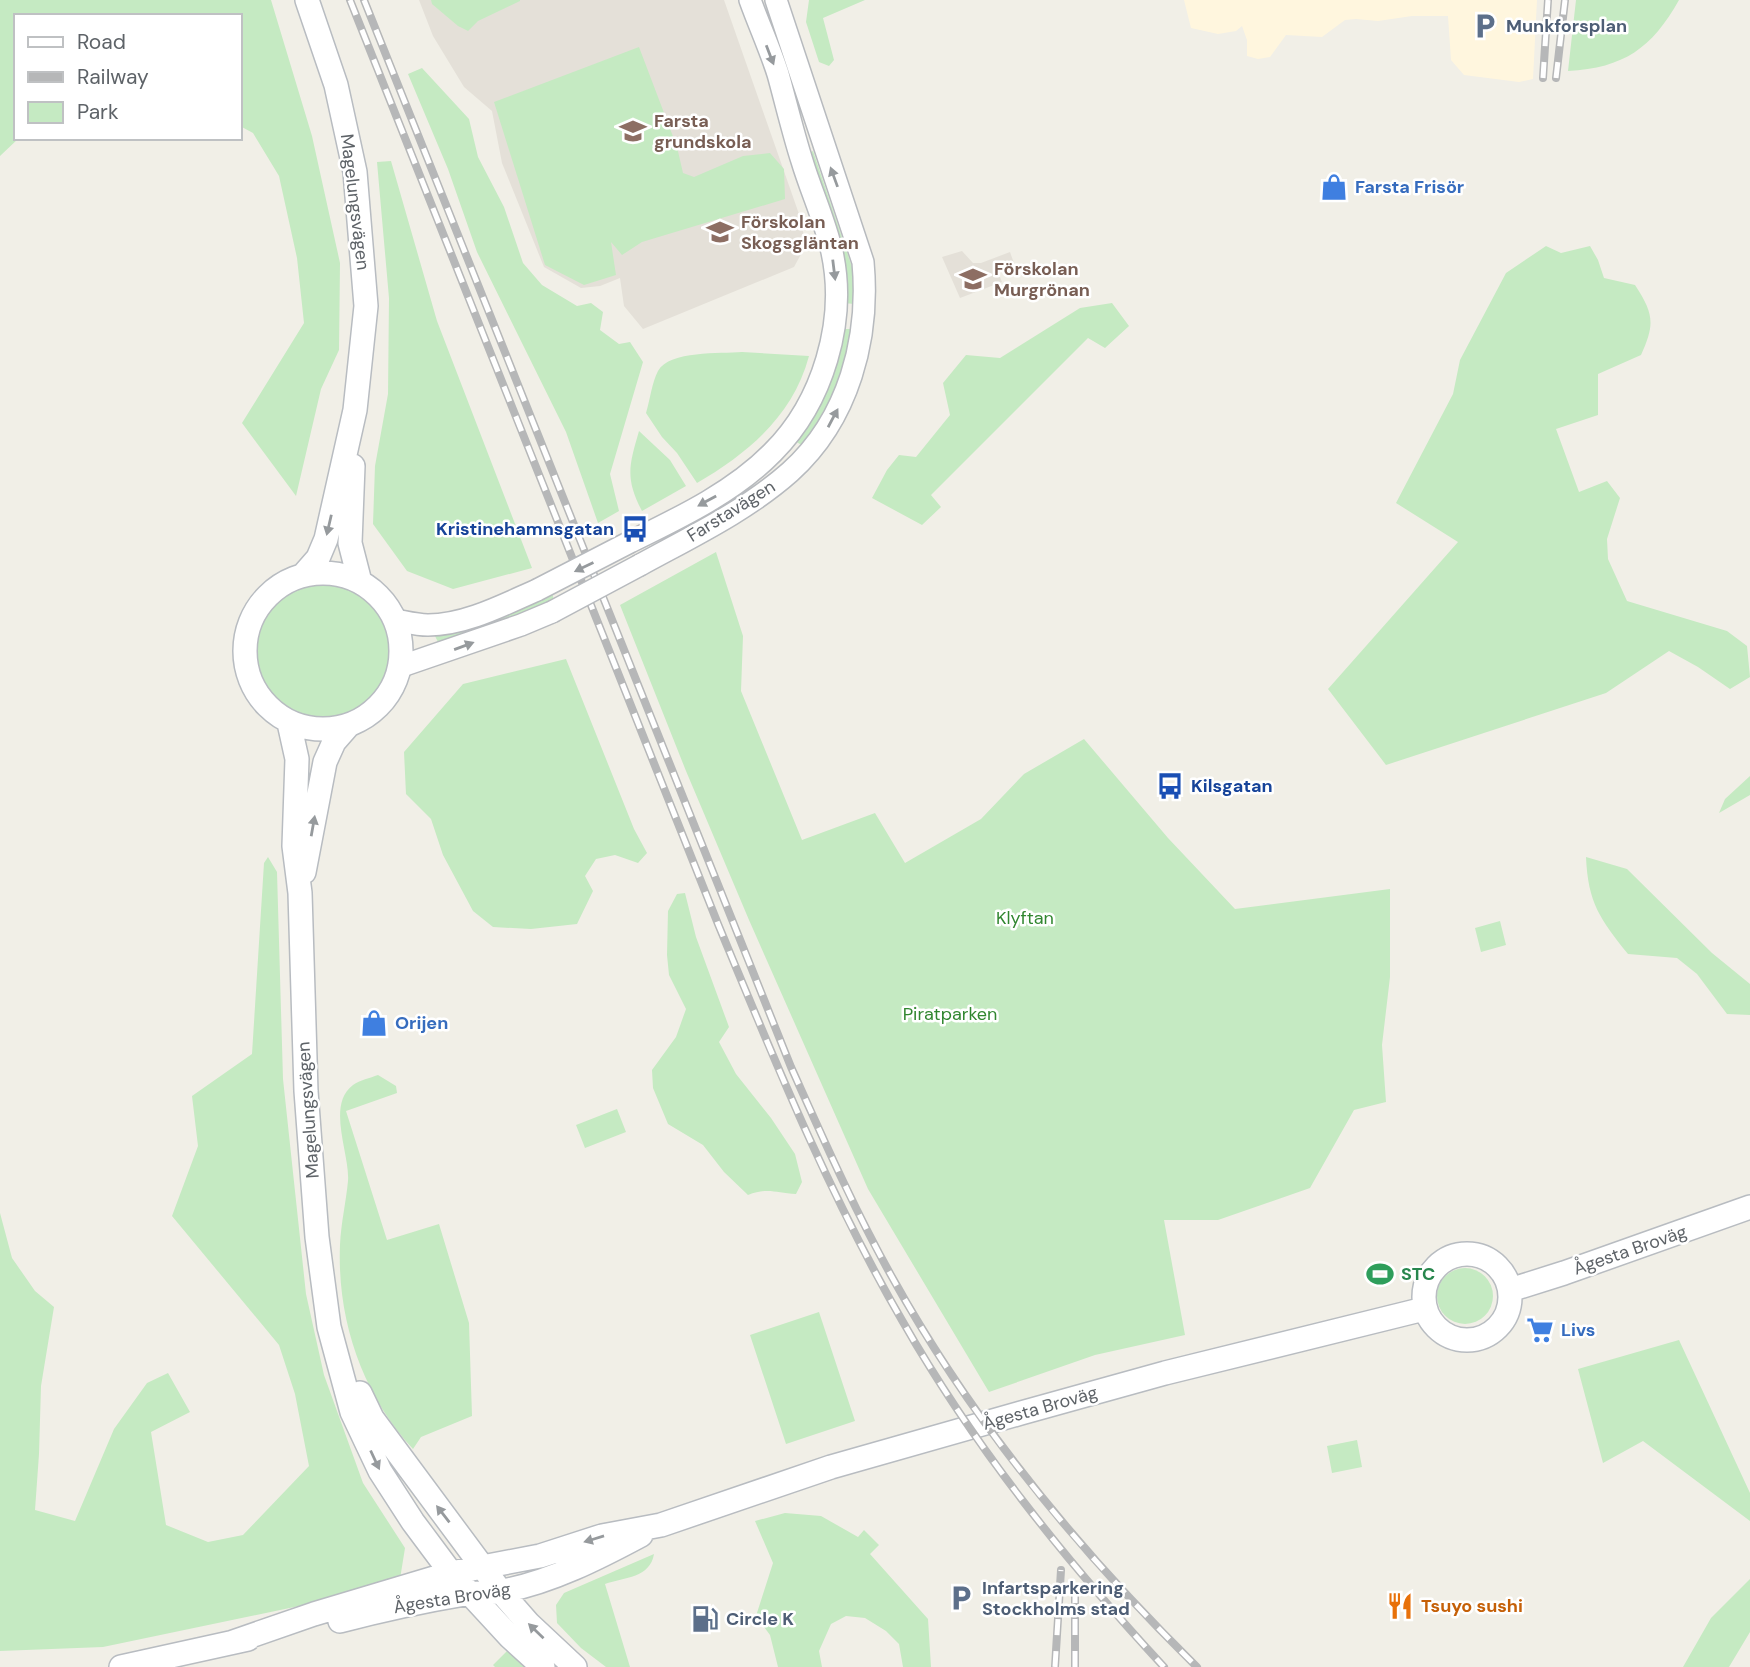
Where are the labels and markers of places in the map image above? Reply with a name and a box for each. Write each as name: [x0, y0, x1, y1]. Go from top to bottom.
parking icon: Munkforsplan: [1470, 11, 1500, 41]
place label: Munkforsplan: [1506, 14, 1627, 38]
place label: Farsta grundskola: [654, 109, 752, 154]
school or university icon: Farsta grundskola: [618, 116, 648, 146]
shop icon: Farsta Frisör: [1319, 172, 1349, 202]
place label: Farsta Frisör: [1355, 175, 1464, 199]
place label: Förskolan Skogsgläntan: [741, 210, 859, 255]
school or university icon: Förskolan Skogsgläntan: [705, 217, 735, 247]
place label: Förskolan Murgrönan: [994, 257, 1090, 302]
school or university icon: Förskolan Murgrönan: [958, 264, 988, 294]
bus stop icon: Kristinehamnsgatan: [620, 514, 650, 544]
place label: Kristinehamnsgatan: [436, 517, 614, 541]
bus stop icon: Kilsgatan: [1155, 771, 1185, 801]
place label: Kilsgatan: [1191, 774, 1273, 798]
shop icon: Orijen: [359, 1008, 389, 1038]
place label: Orijen: [395, 1011, 448, 1035]
sports icon: STC: [1365, 1259, 1395, 1289]
place label: STC: [1401, 1262, 1435, 1286]
supermarket icon: Livs: [1525, 1315, 1555, 1345]
place label: Livs: [1561, 1318, 1595, 1342]
place label: Infartsparkering Stockholms stad: [982, 1576, 1130, 1621]
parking icon: Infartsparkering Stockholms stad: [946, 1583, 976, 1613]
restaurant icon: Tsuyo sushi: [1385, 1591, 1415, 1621]
place label: Tsuyo sushi: [1421, 1594, 1523, 1618]
fuel station icon: Circle K: [690, 1604, 720, 1634]
place label: Circle K: [726, 1607, 794, 1631]

